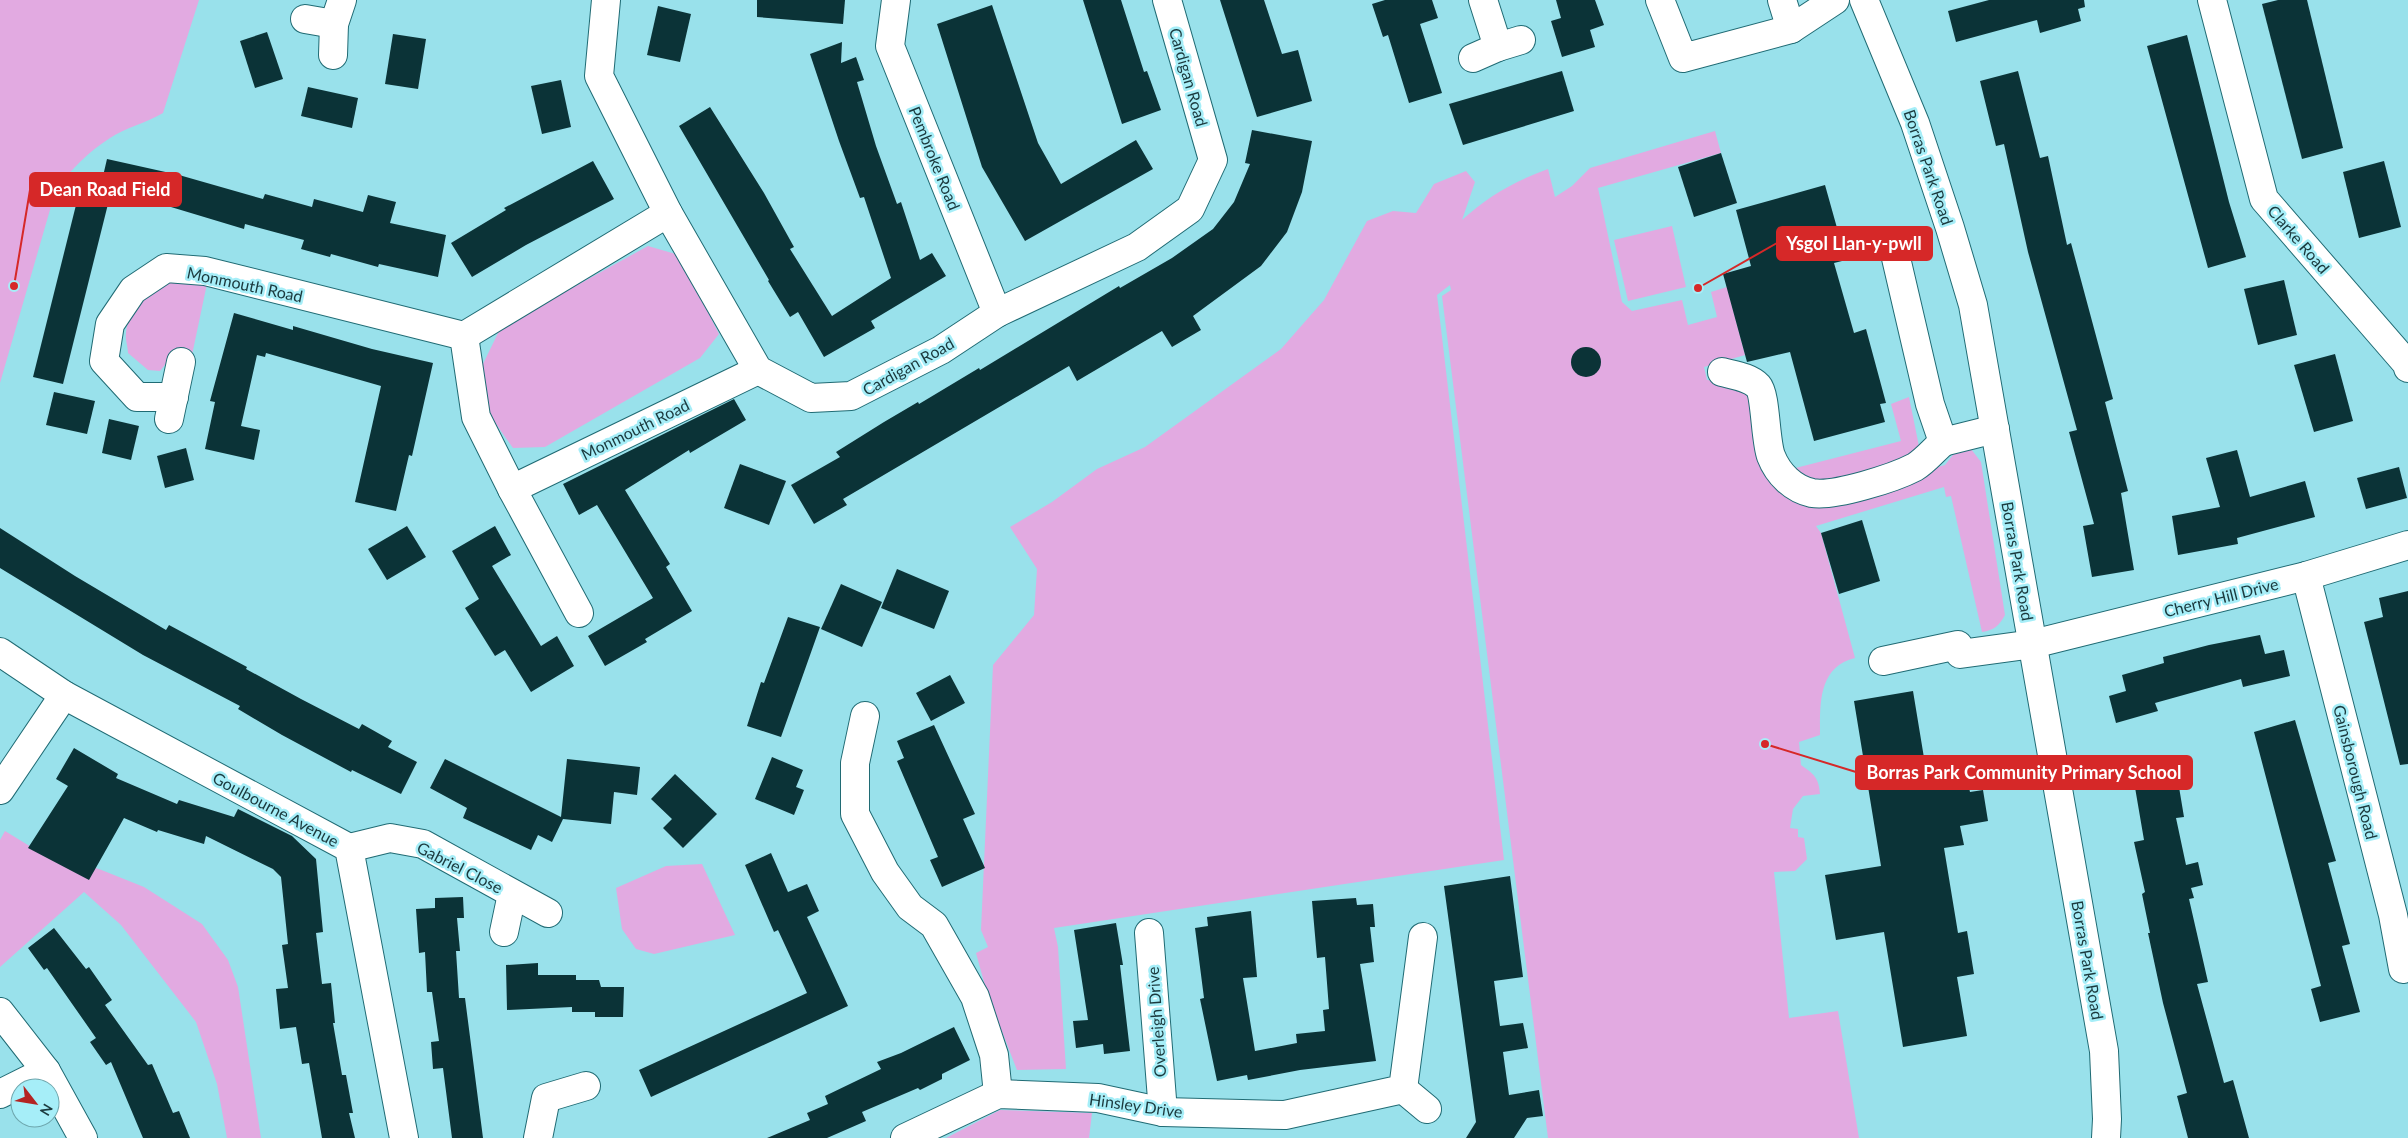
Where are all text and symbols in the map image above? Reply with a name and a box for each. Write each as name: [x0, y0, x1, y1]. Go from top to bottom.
street label: Cardigan Road: [1166, 25, 1212, 129]
street label: Pembroke Road: [906, 103, 964, 213]
street label: Borras Park Road: [1900, 107, 1958, 227]
callout: Dean Road Field: [30, 173, 181, 206]
text: Dean Road Field: [40, 178, 170, 200]
street label: Clarke Road: [2264, 201, 2334, 277]
callout: Ysgol Llan-y-pwll: [1777, 227, 1932, 260]
text: Ysgol Llan-y-pwll: [1785, 232, 1922, 254]
street label: Monmouth Road: [185, 262, 305, 306]
street label: Cardigan Road: [859, 333, 957, 399]
street label: Monmouth Road: [578, 395, 692, 463]
street label: Borras Park Road: [1998, 500, 2038, 622]
street label: Cherry Hill Drive: [2162, 574, 2280, 620]
street label: Gainsborough Road: [2330, 703, 2382, 841]
callout: Borras Park Community Primary School: [1856, 756, 2192, 789]
text: Borras Park Community Primary School: [1866, 761, 2182, 783]
street label: Goulbourne Avenue: [210, 768, 342, 850]
street label: Gabriel Close: [414, 837, 506, 897]
street label: Borras Park Road: [2068, 899, 2108, 1021]
street label: Overleigh Drive: [1143, 966, 1169, 1078]
north arrow: [10, 1078, 60, 1128]
street label: Hinsley Drive: [1088, 1089, 1184, 1121]
text: N: [37, 1101, 57, 1119]

